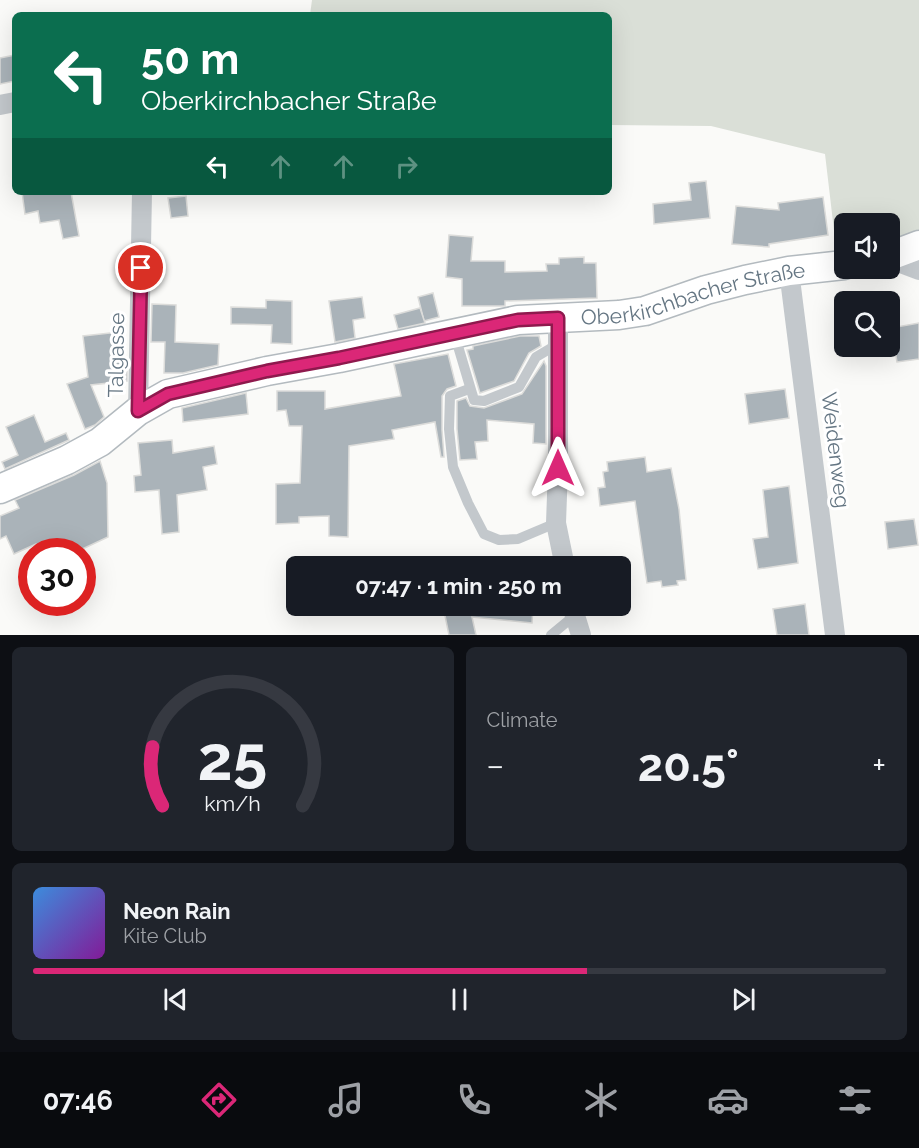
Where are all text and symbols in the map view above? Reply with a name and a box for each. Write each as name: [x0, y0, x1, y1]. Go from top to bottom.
text: 50 m: [141, 35, 239, 84]
icon: left: [42, 36, 120, 114]
text: Oberkirchbacher Straße: [141, 85, 437, 116]
icon: left: [201, 150, 234, 183]
icon: ahead: [264, 150, 297, 183]
icon: ahead: [327, 150, 360, 183]
icon: right: [390, 150, 423, 183]
map controls: [834, 213, 900, 357]
button: sound: [834, 213, 900, 279]
pin: [115, 242, 166, 293]
icon: arrive: [124, 251, 157, 284]
street label: Oberkirchbacher Straße: [580, 257, 806, 329]
button: search: [834, 291, 900, 357]
street label: Talgasse: [103, 312, 129, 398]
street label: Weidenweg: [816, 390, 856, 510]
position arrow: [526, 436, 590, 500]
speed limit sign: 30: [18, 538, 96, 616]
text: 07:47 · 1 min · 250 m: [355, 573, 562, 599]
text: Climate: [487, 708, 558, 732]
text: 25: [198, 721, 268, 795]
text: 20.5°: [638, 739, 739, 792]
text: −: [487, 746, 504, 785]
text: +: [872, 746, 886, 785]
text: km/h: [204, 791, 261, 816]
text: Neon Rain: [123, 898, 231, 924]
text: Kite Club: [123, 924, 207, 948]
icon: previous: [159, 983, 192, 1016]
icon: pause: [443, 983, 476, 1016]
icon: next: [727, 983, 760, 1016]
icon: directions: [198, 1079, 240, 1121]
icon: music: [325, 1079, 367, 1121]
icon: phone: [453, 1079, 495, 1121]
icon: climate: [580, 1079, 622, 1121]
icon: car: [707, 1079, 749, 1121]
icon: filters: [834, 1079, 876, 1121]
text: 07:46: [43, 1085, 113, 1116]

